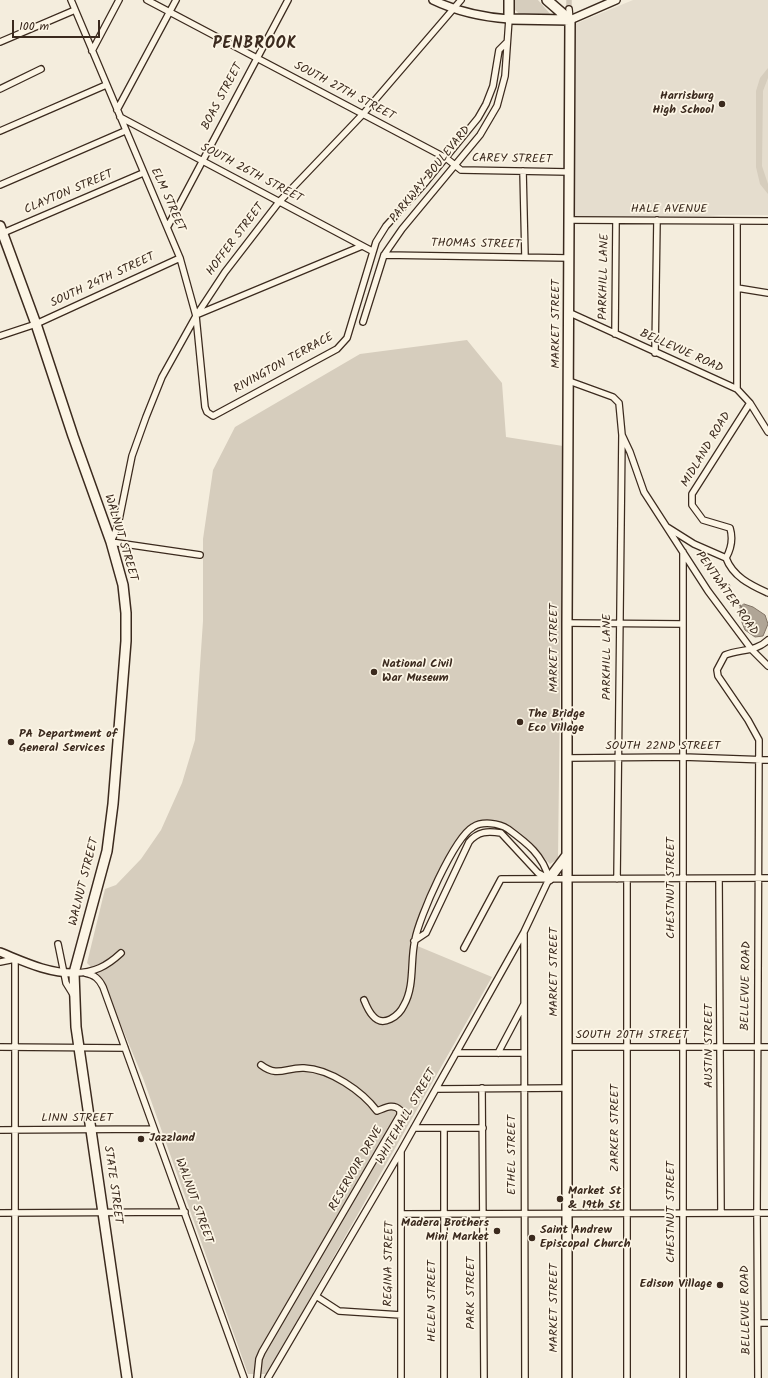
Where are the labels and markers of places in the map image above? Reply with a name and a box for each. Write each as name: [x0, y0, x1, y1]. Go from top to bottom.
place label: Harrisburg High School: [653, 90, 714, 118]
marker: Harrisburg High School: [717, 99, 727, 109]
place label: National Civil War Museum: [382, 658, 452, 686]
marker: National Civil War Museum: [369, 667, 379, 677]
place label: The Bridge Eco Village: [528, 708, 585, 736]
marker: The Bridge Eco Village: [515, 717, 525, 727]
place label: PA Department of General Services: [19, 728, 117, 756]
marker: PA Department of General Services: [6, 737, 16, 747]
place label: Jazzland: [149, 1132, 195, 1146]
marker: Jazzland: [136, 1134, 146, 1144]
place label: Market St & 19th St: [568, 1185, 621, 1213]
marker: Market St & 19th St: [555, 1194, 565, 1204]
place label: Madera Brothers Mini Market: [401, 1217, 489, 1245]
place label: Saint Andrew Episcopal Church: [540, 1224, 630, 1252]
marker: Madera Brothers Mini Market: [492, 1226, 502, 1236]
marker: Saint Andrew Episcopal Church: [527, 1233, 537, 1243]
place label: Edison Village: [640, 1278, 712, 1292]
marker: Edison Village: [715, 1280, 725, 1290]

